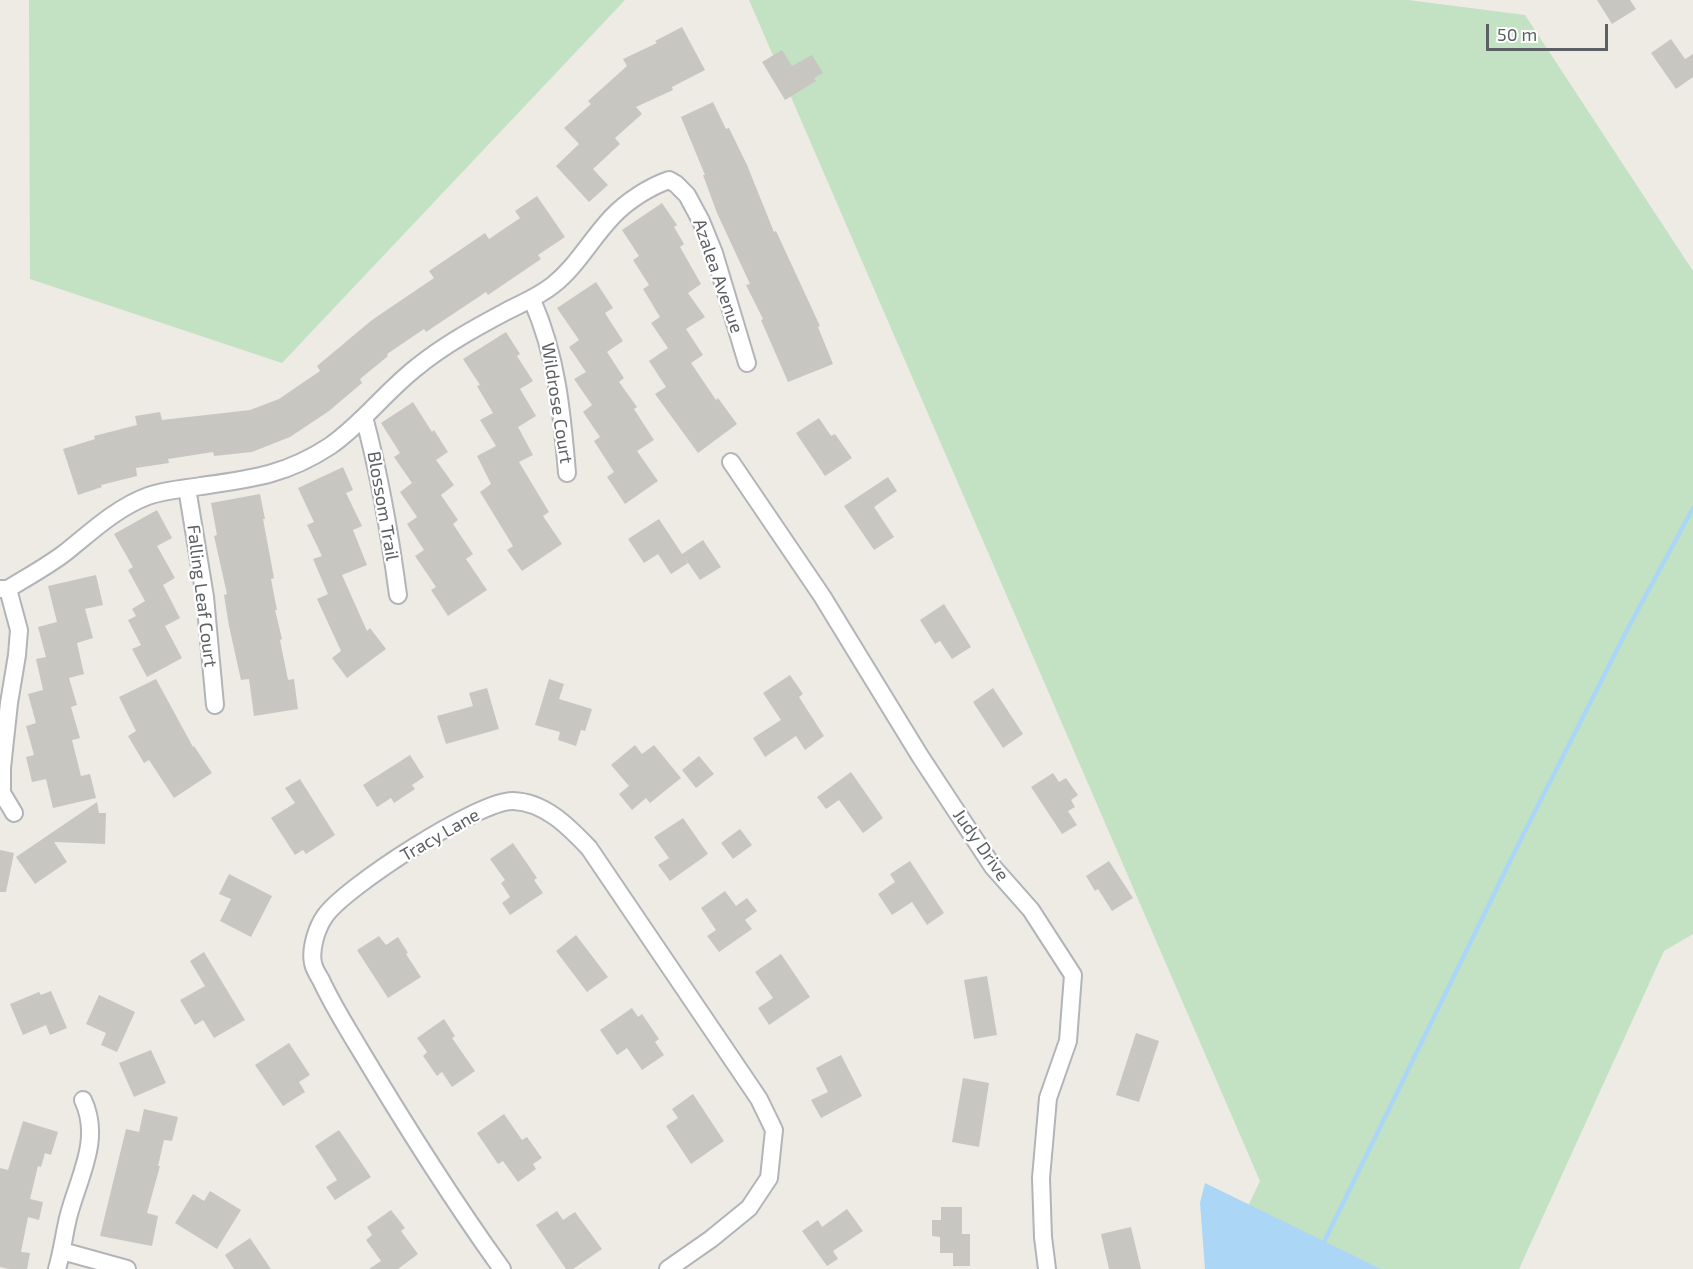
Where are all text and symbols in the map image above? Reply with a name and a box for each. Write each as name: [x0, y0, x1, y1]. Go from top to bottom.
scale bar: [1489, 12, 1610, 50]
text: 50 m: [1497, 23, 1537, 45]
street label: Azalea Avenue: [688, 216, 748, 336]
street label: Wildrose Court: [537, 341, 577, 465]
street label: Blossom Trail: [363, 450, 403, 562]
street label: Falling Leaf Court: [183, 524, 221, 668]
street label: Tracy Lane: [397, 804, 483, 866]
street label: Judy Drive: [948, 805, 1014, 885]

